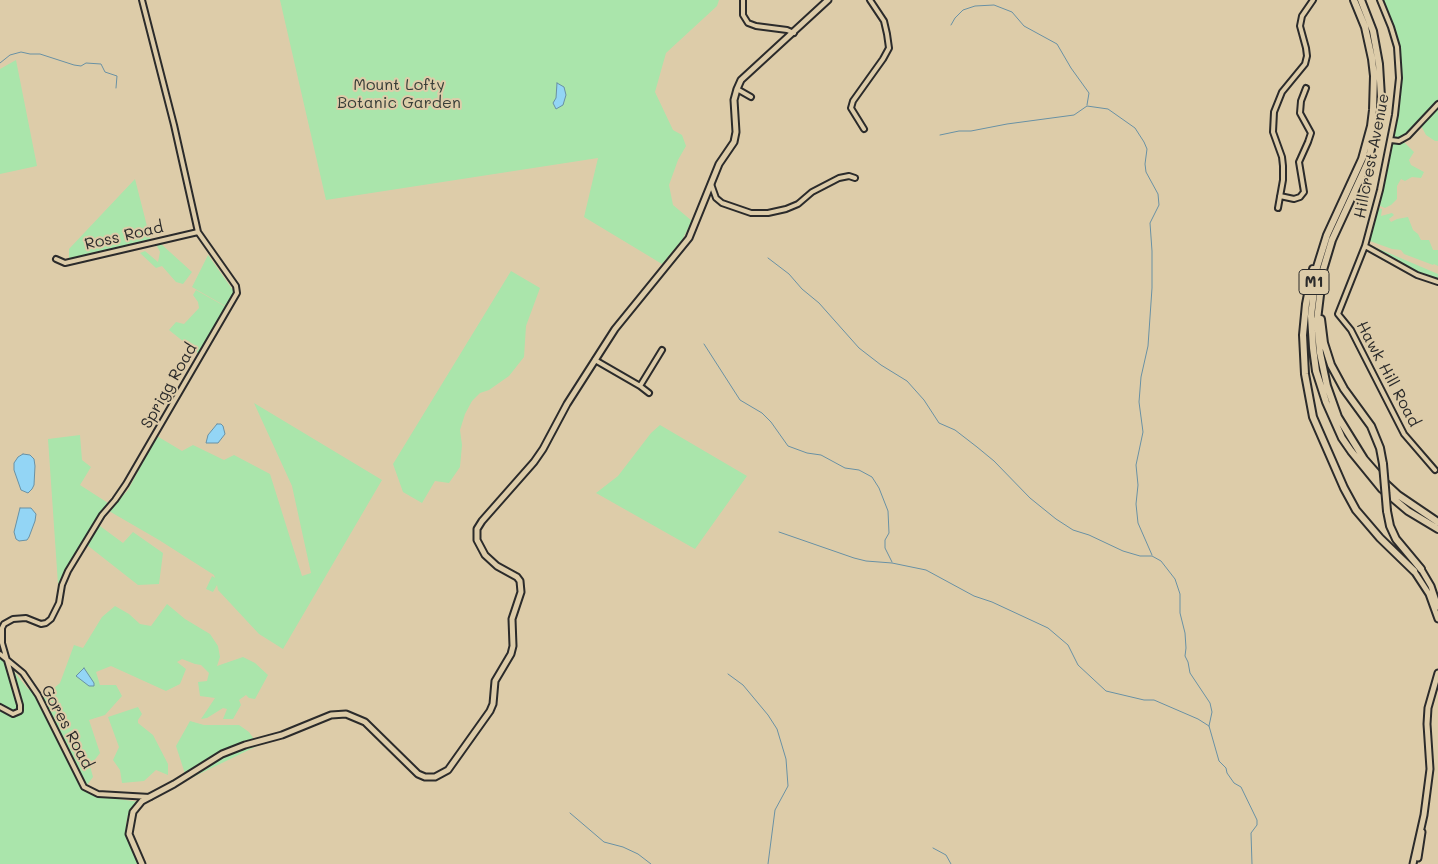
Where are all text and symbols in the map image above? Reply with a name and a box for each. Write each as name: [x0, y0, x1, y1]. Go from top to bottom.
park label: Mount Lofty Botanic Garden: [337, 75, 461, 113]
street label: Hillcrest Avenue: [1350, 92, 1394, 220]
street label: Ross Road: [83, 218, 165, 254]
road number: M1: [1299, 270, 1329, 294]
street label: Hawk Hill Road: [1352, 318, 1424, 430]
street label: Sprigg Road: [137, 340, 201, 432]
street label: Gores Road: [37, 682, 97, 772]

